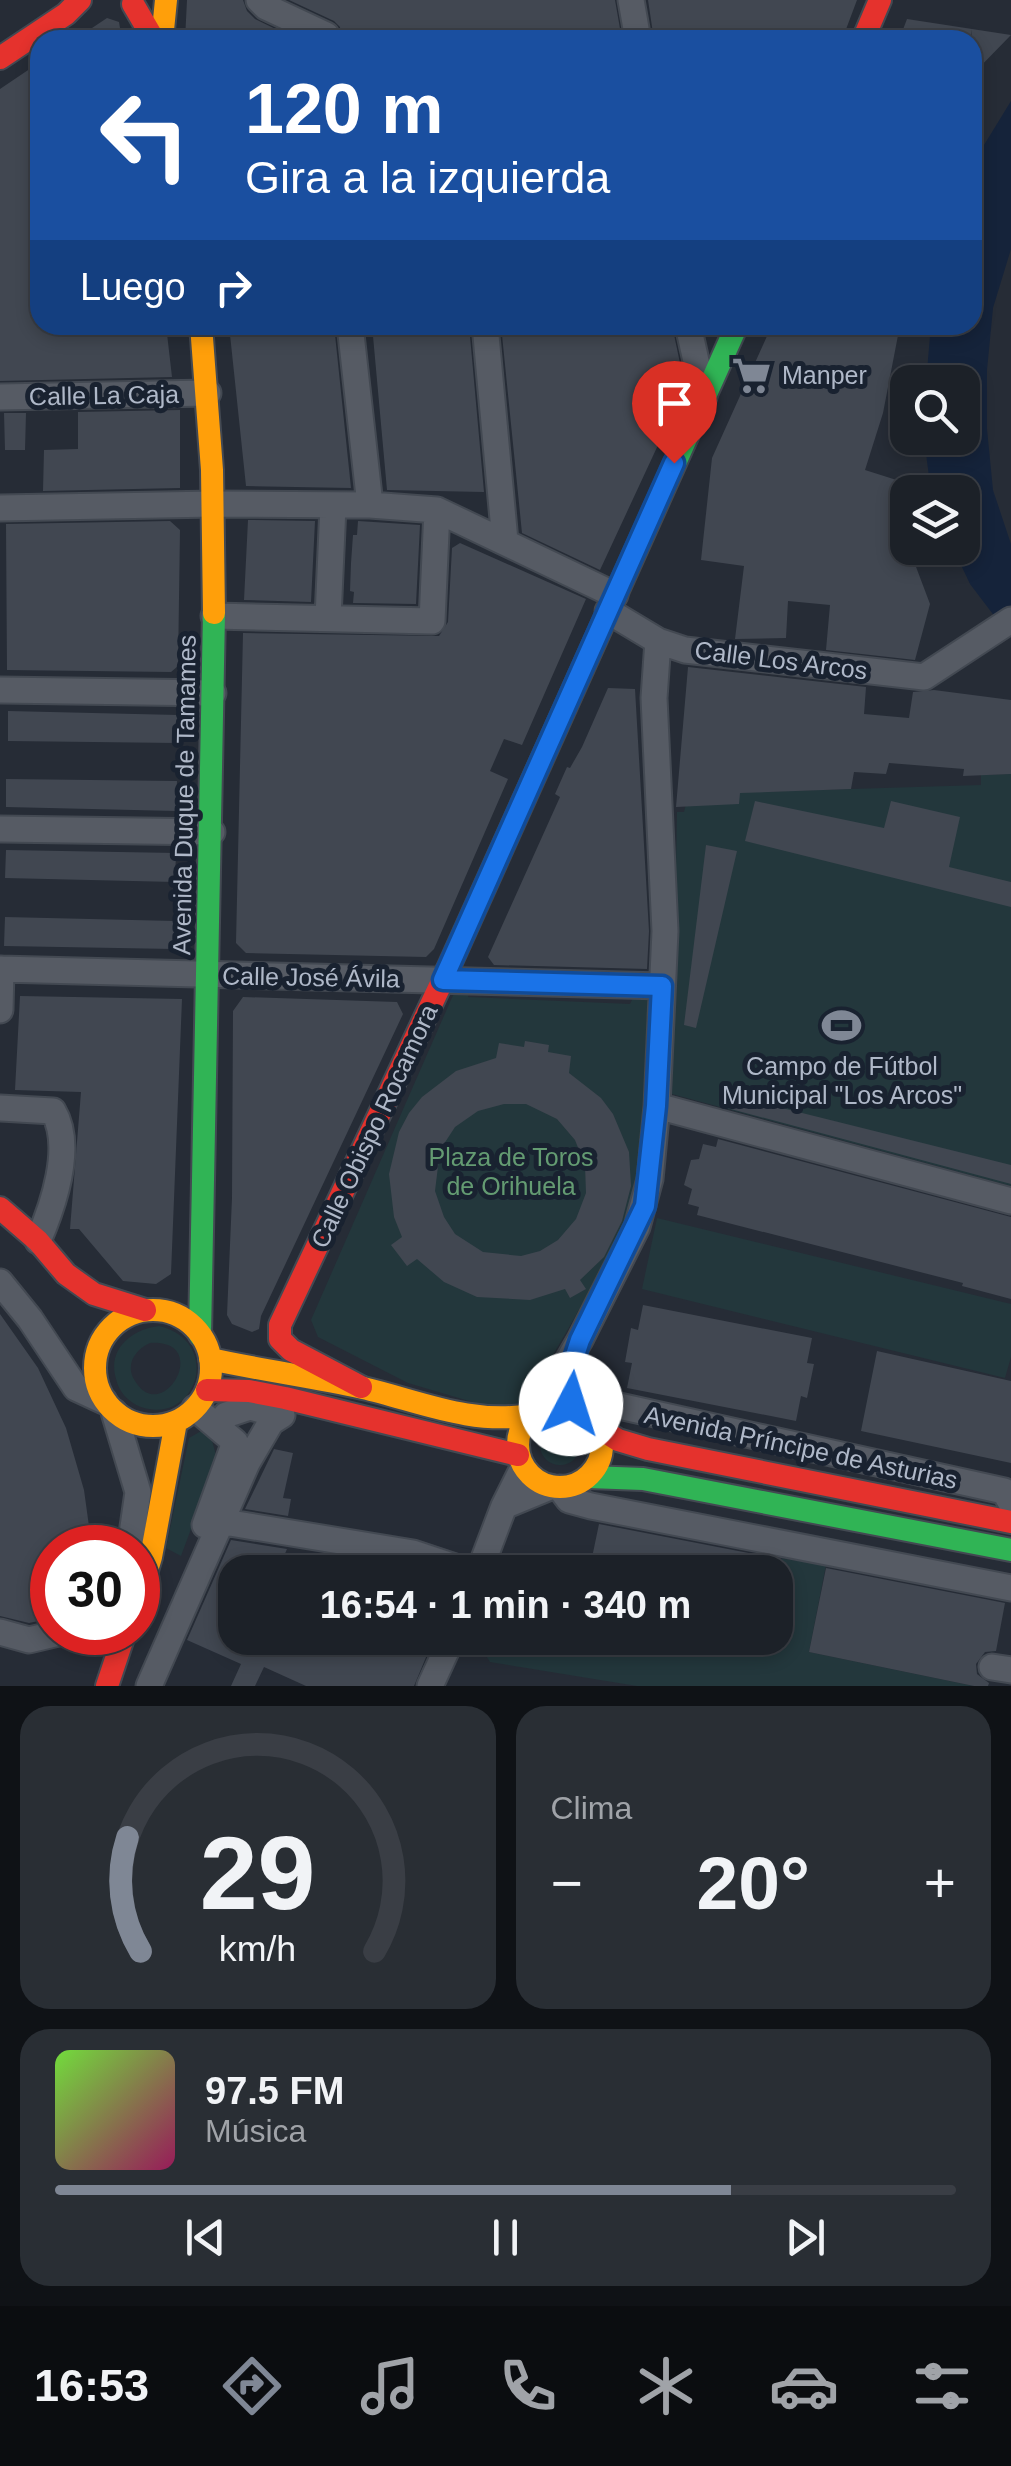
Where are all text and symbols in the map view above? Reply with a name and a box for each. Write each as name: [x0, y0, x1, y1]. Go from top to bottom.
icon: left: [80, 70, 210, 200]
text: 120 m: [245, 70, 443, 148]
text: Gira a la izquierda: [245, 152, 610, 203]
icon: right: [206, 260, 261, 315]
text: Luego: [80, 266, 186, 308]
supermarket icon: Manper: [731, 354, 773, 396]
pin: [632, 361, 717, 464]
place label: Manper: [782, 361, 867, 389]
map controls: [890, 365, 980, 565]
button: search: [890, 365, 980, 455]
icon: arrive: [647, 376, 702, 431]
street label: Calle La Caja: [29, 380, 179, 410]
button: layers: [890, 475, 980, 565]
street label: Avenida Duque de Tamames: [167, 635, 201, 955]
street label: Calle Los Arcos: [693, 636, 869, 684]
street label: Calle José Ávila: [222, 961, 400, 993]
street label: Calle Obispo Rocamora: [305, 1000, 443, 1252]
sports icon: Campo de Fútbol Municipal "Los Arcos": [821, 1004, 863, 1046]
place label: Campo de Fútbol Municipal "Los Arcos": [722, 1052, 962, 1109]
park label: Plaza de Toros de Orihuela: [429, 1143, 593, 1200]
position arrow: [519, 1352, 623, 1456]
street label: Avenida Príncipe de Asturias: [642, 1400, 960, 1494]
speed limit sign: 30: [30, 1525, 160, 1655]
text: 16:54 · 1 min · 340 m: [320, 1584, 691, 1626]
text: Clima: [551, 1790, 632, 1826]
text: 29: [200, 1815, 316, 1931]
text: 20°: [697, 1841, 810, 1925]
text: −: [551, 1852, 583, 1914]
text: +: [924, 1852, 956, 1914]
text: km/h: [219, 1929, 296, 1969]
text: 97.5 FM: [205, 2070, 344, 2112]
text: Música: [205, 2113, 306, 2149]
icon: previous: [178, 2210, 233, 2265]
icon: pause: [478, 2210, 533, 2265]
icon: next: [778, 2210, 833, 2265]
icon: directions: [217, 2351, 287, 2421]
icon: music: [355, 2351, 425, 2421]
icon: phone: [493, 2351, 563, 2421]
icon: climate: [631, 2351, 701, 2421]
icon: car: [769, 2351, 839, 2421]
icon: filters: [907, 2351, 977, 2421]
text: 16:53: [34, 2360, 149, 2411]

